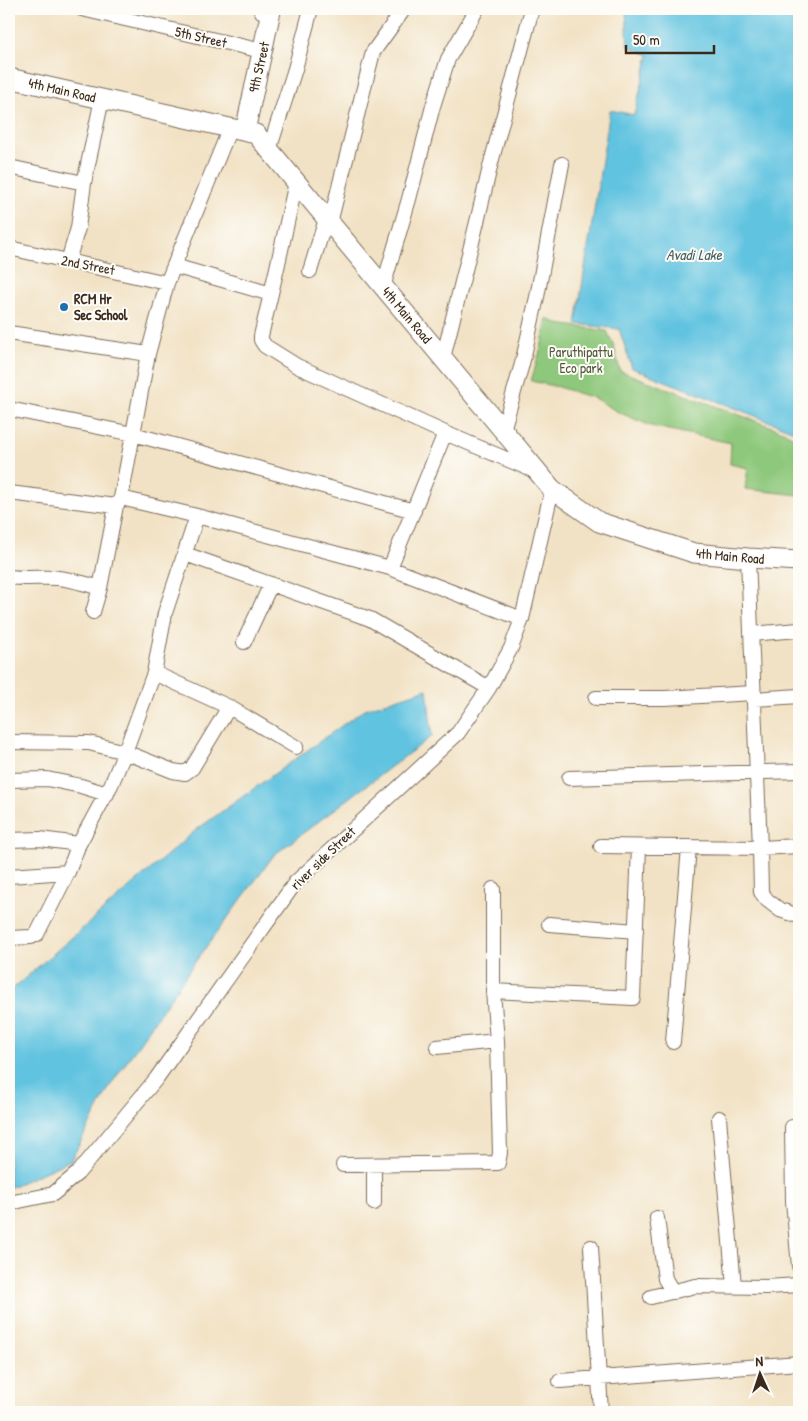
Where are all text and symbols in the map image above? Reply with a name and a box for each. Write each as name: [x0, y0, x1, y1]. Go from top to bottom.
street label: 5th Street: [173, 21, 229, 52]
scale bar: [626, 22, 713, 54]
text: 50 m: [633, 29, 660, 50]
street label: 9th Street: [243, 39, 274, 94]
street label: 4th Main Road: [27, 73, 98, 107]
water label: Avadi Lake: [666, 244, 723, 265]
street label: 2nd Street: [60, 250, 117, 279]
street label: 4th Main Road: [378, 282, 437, 347]
place label: RCM Hr Sec School: [74, 289, 128, 324]
marker: RCM Hr Sec School: [58, 301, 70, 313]
park label: Paruthipattu Eco park: [549, 342, 613, 378]
street label: 4th Main Road: [695, 543, 766, 568]
street label: river side Street: [286, 822, 359, 894]
north arrow: [736, 1348, 786, 1398]
text: N: [755, 1351, 764, 1370]

